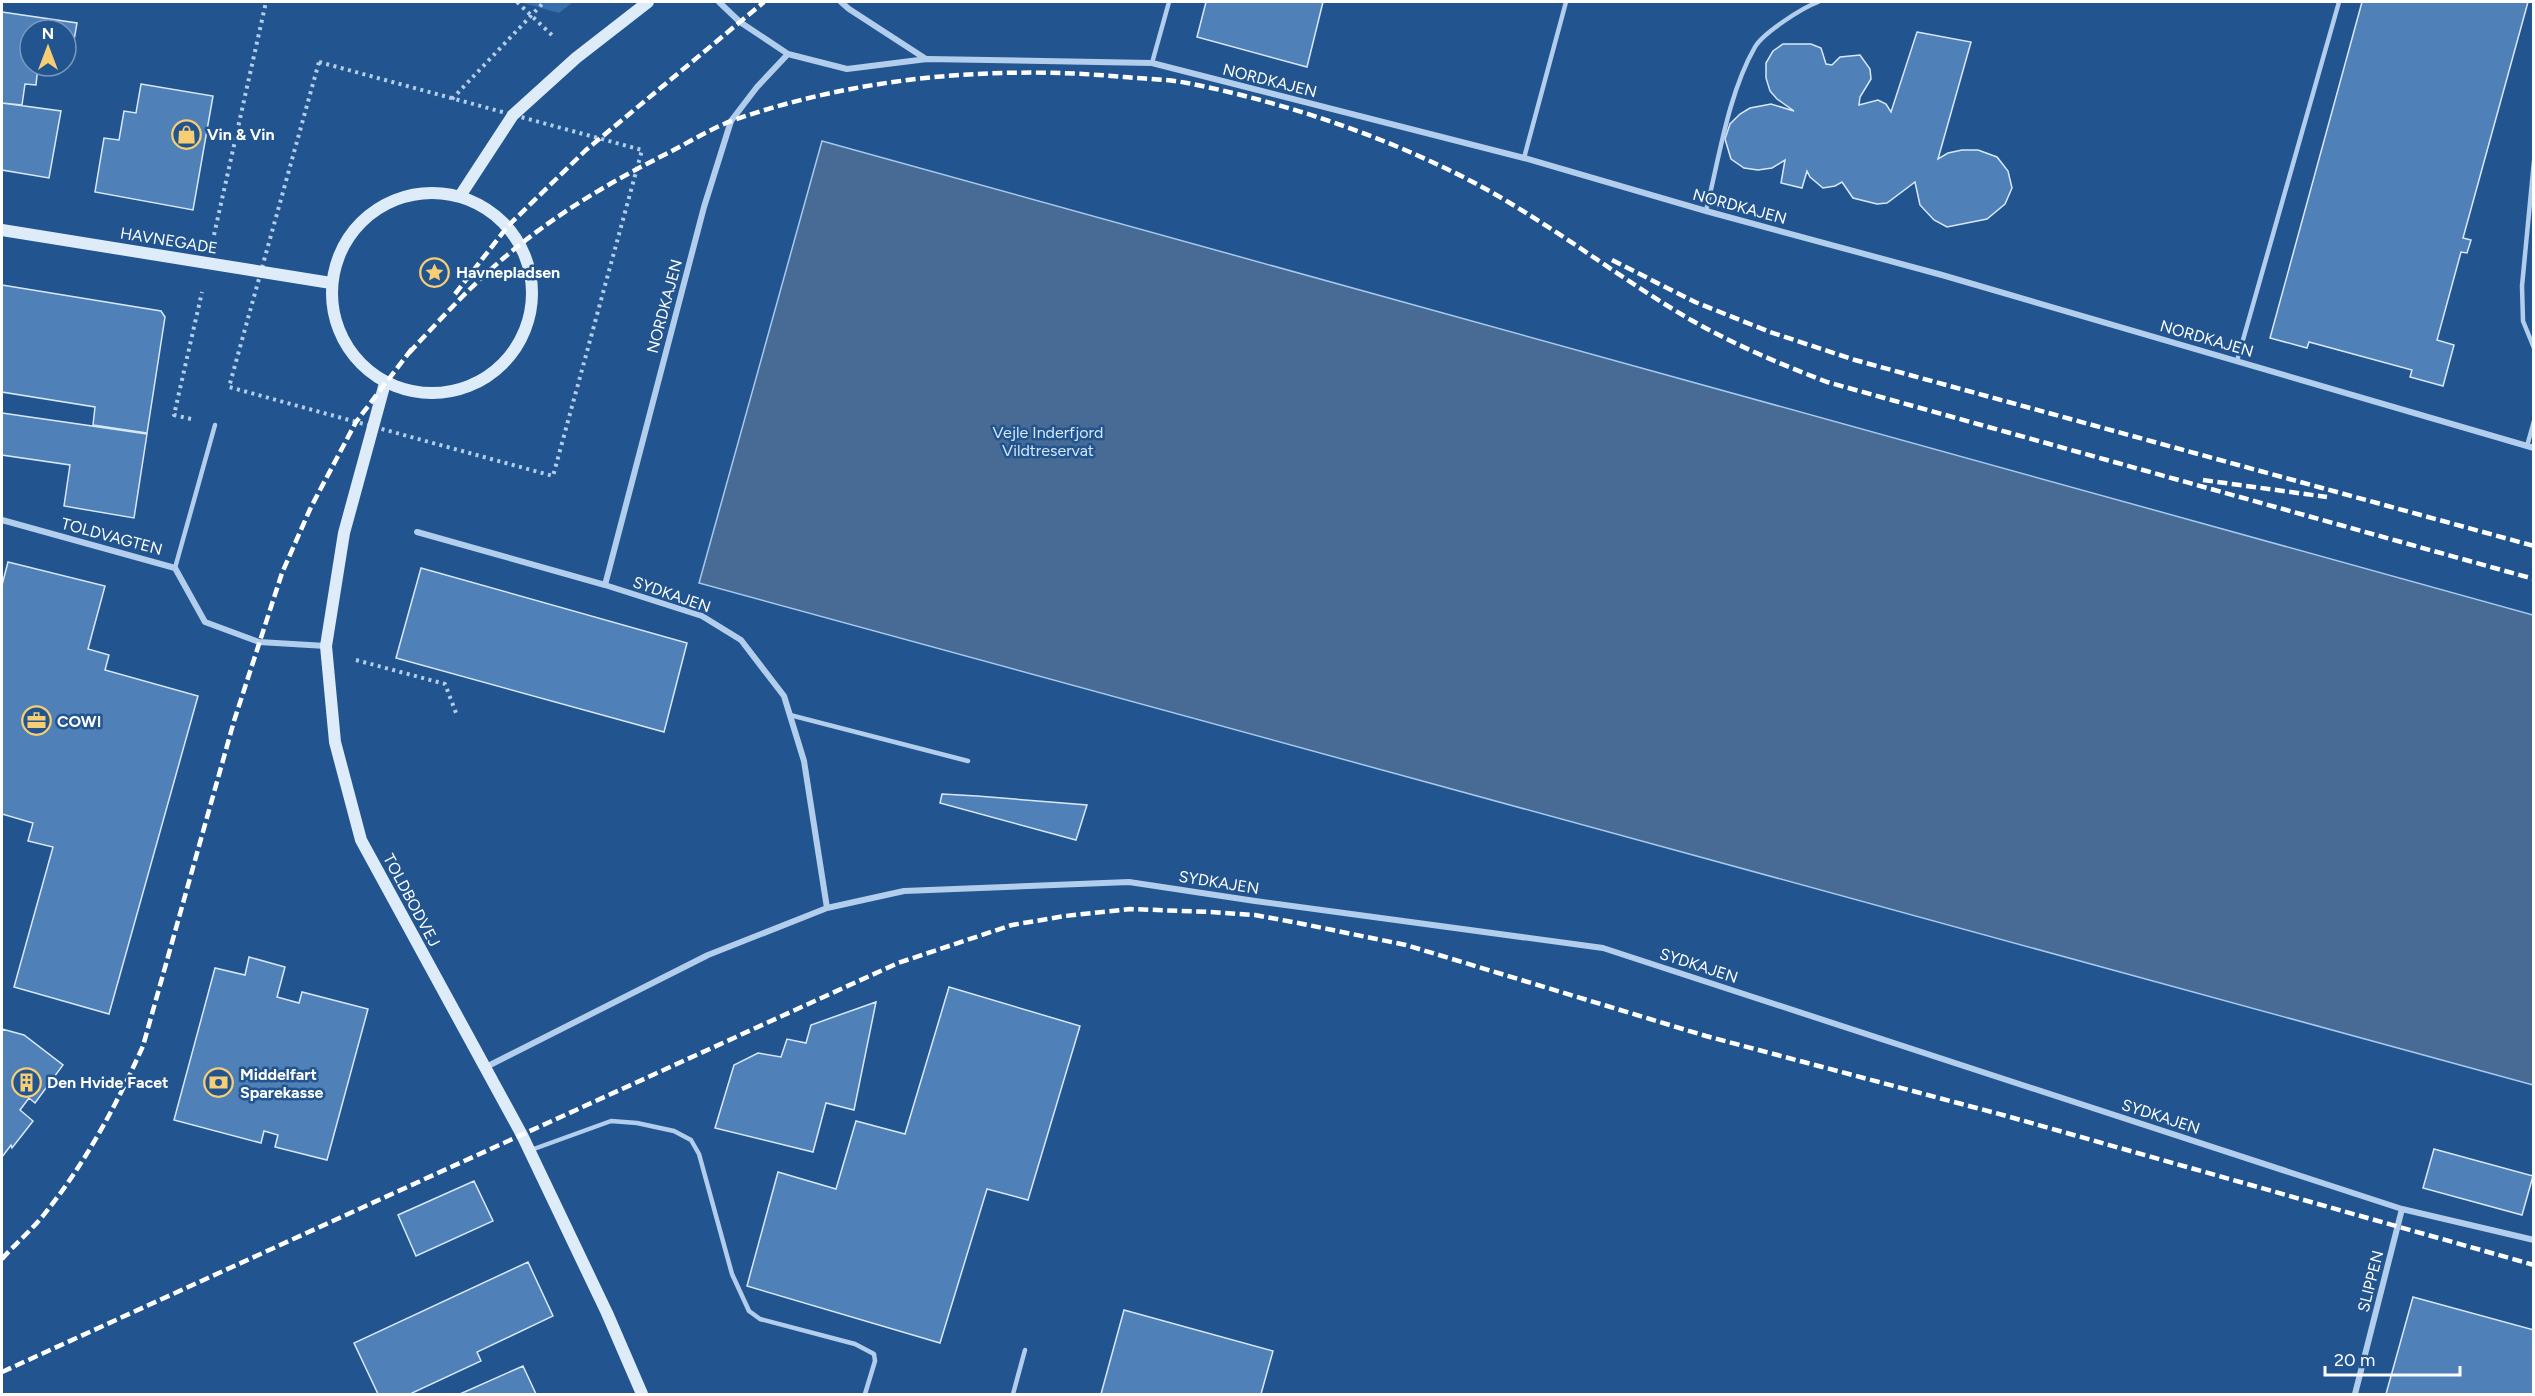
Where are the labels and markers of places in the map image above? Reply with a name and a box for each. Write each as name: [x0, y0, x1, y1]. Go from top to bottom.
shop icon: Vin & Vin: [170, 118, 202, 150]
place label: Vin & Vin: [207, 125, 275, 144]
place icon: Havnepladsen: [419, 256, 451, 288]
place label: Havnepladsen: [456, 263, 560, 282]
office icon: COWI: [20, 705, 52, 737]
place label: COWI: [57, 712, 101, 731]
place label: Middelfart Sparekasse: [240, 1065, 323, 1102]
building icon: Den Hvide Facet: [10, 1066, 42, 1098]
bank icon: Middelfart Sparekasse: [203, 1067, 235, 1099]
place label: Den Hvide Facet: [47, 1073, 169, 1092]

